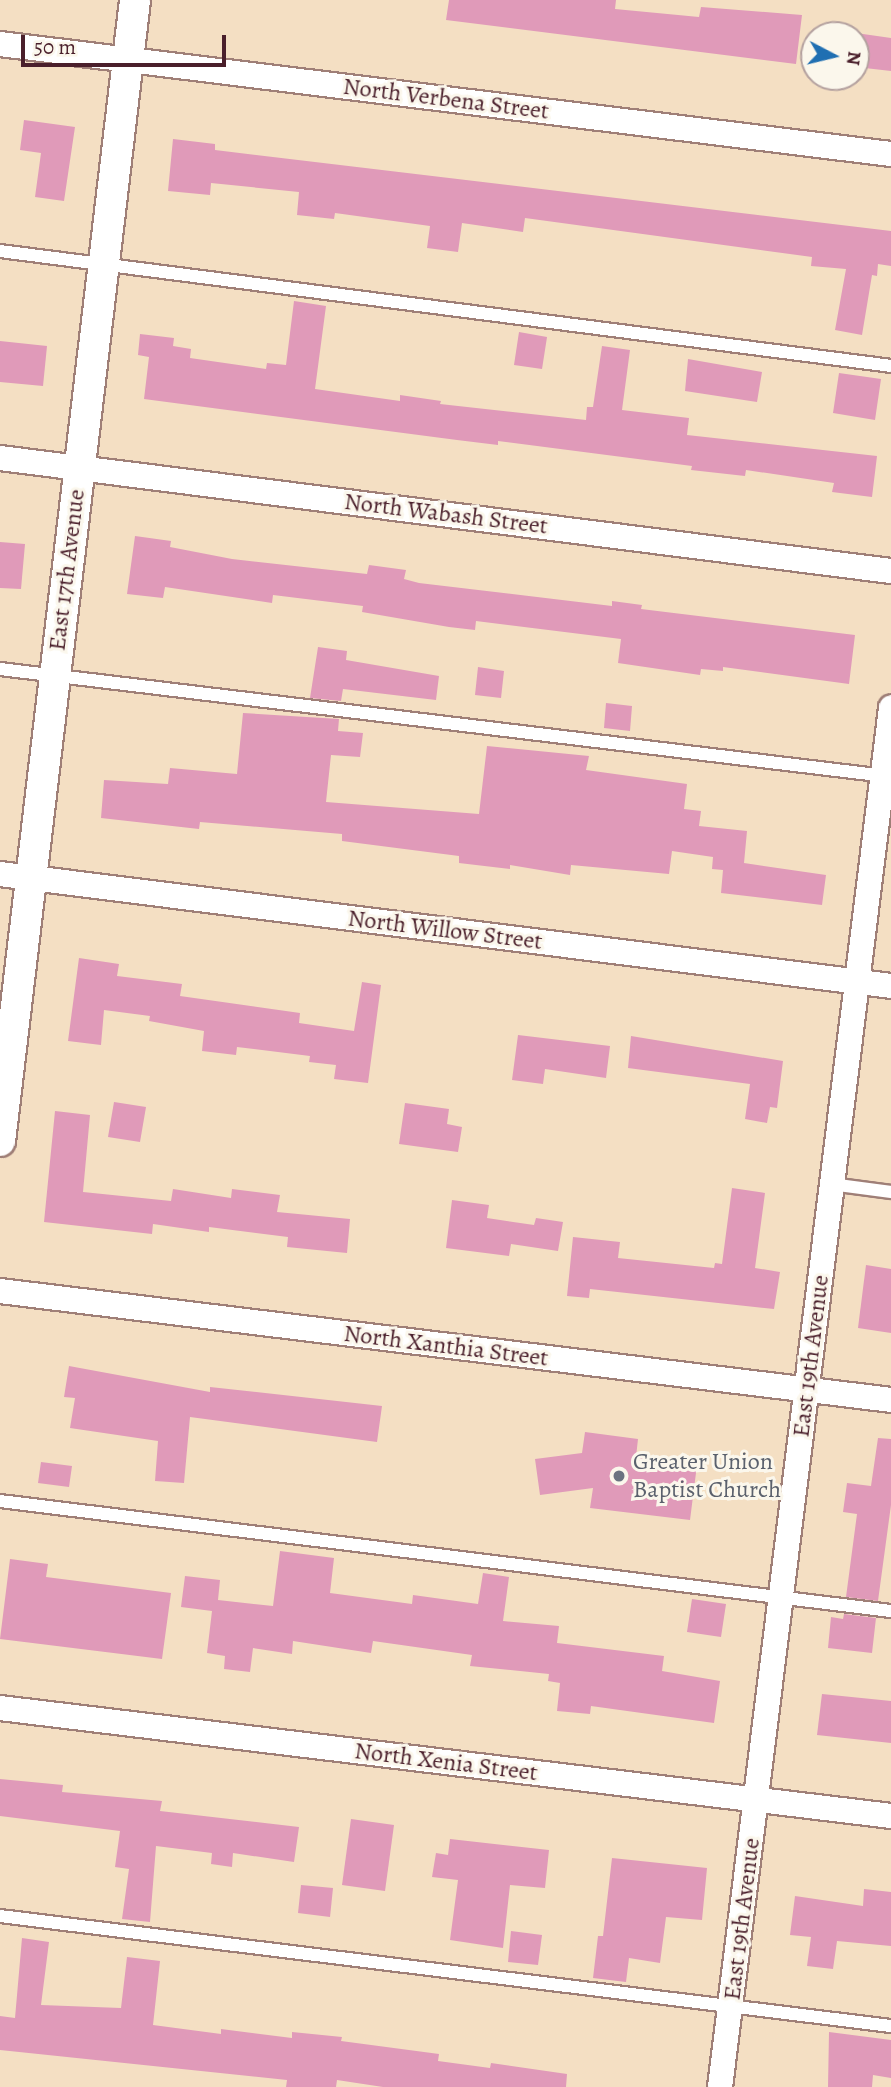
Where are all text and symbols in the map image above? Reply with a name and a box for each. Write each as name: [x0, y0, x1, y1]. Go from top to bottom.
scale bar: [24, 21, 229, 65]
north arrow: [800, 21, 870, 91]
text: 50 m: [34, 33, 76, 61]
text: N: [840, 50, 868, 67]
street label: North Verbena Street: [341, 72, 551, 126]
street label: North Wabash Street: [343, 487, 549, 541]
street label: East 17th Avenue: [43, 488, 91, 652]
street label: North Willow Street: [346, 904, 544, 956]
street label: East 19th Avenue: [787, 1273, 835, 1439]
street label: North Xanthia Street: [342, 1319, 550, 1373]
place label: Greater Union Baptist Church: [633, 1448, 781, 1504]
marker: Greater Union Baptist Church: [611, 1468, 627, 1484]
street label: North Xenia Street: [353, 1736, 539, 1788]
street label: East 19th Avenue: [718, 1836, 766, 2002]

